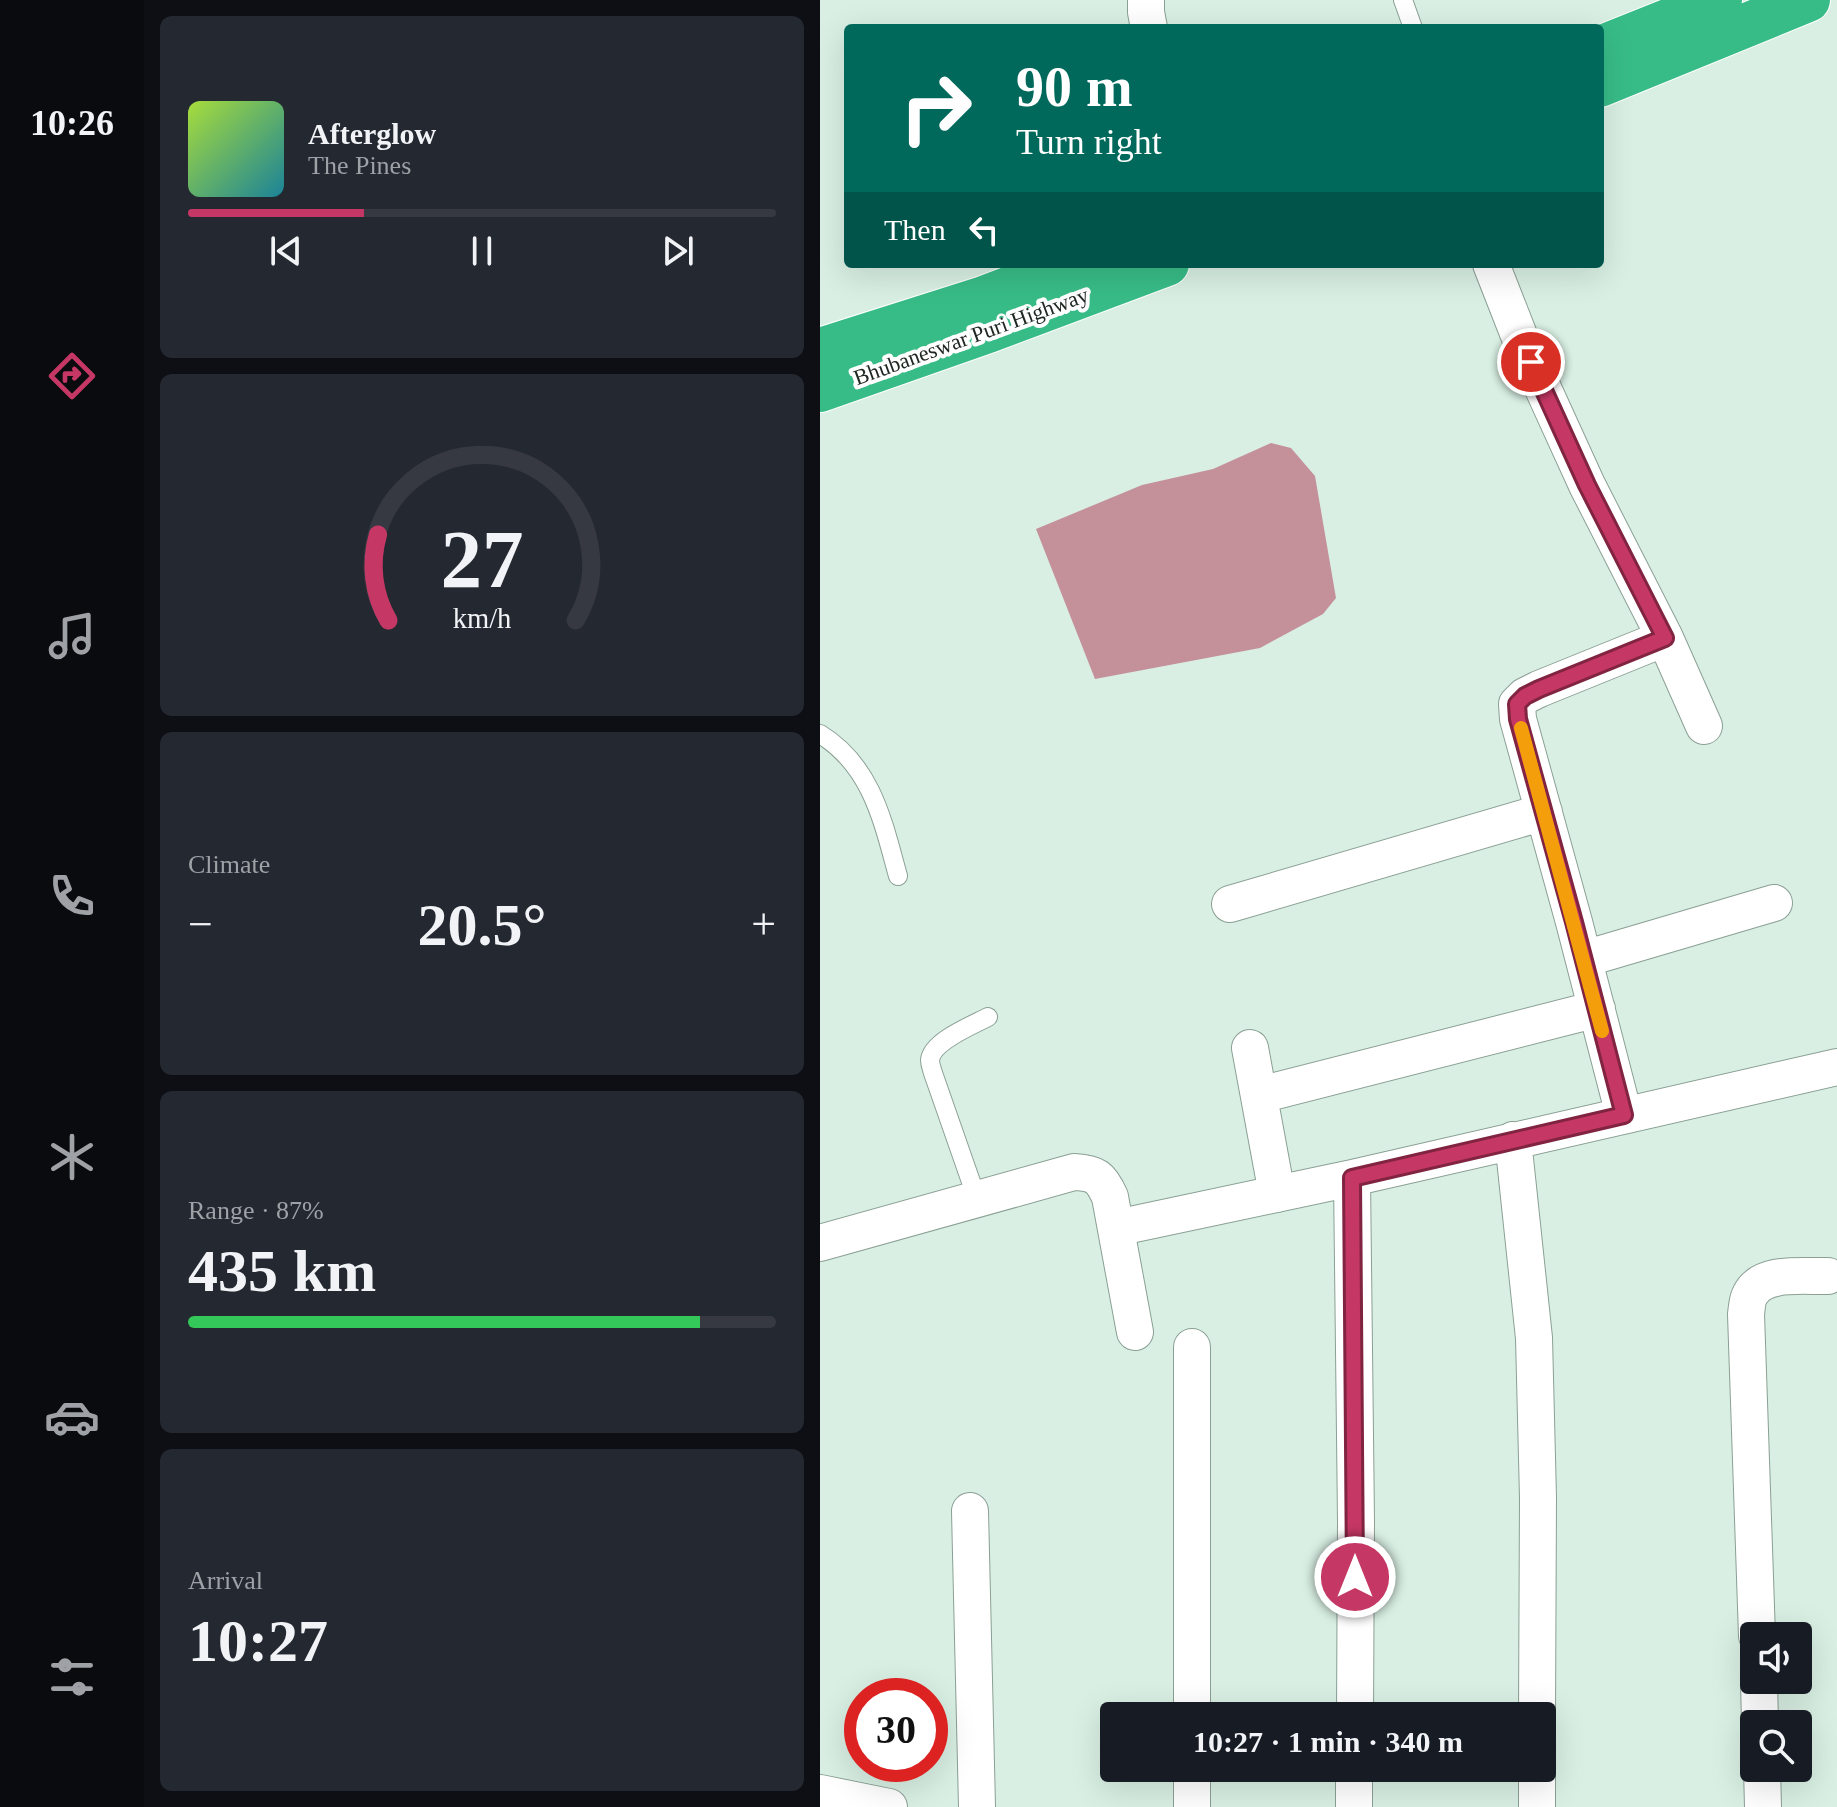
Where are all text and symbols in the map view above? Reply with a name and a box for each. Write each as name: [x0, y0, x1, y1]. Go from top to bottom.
icon: right: [884, 56, 988, 160]
text: 90 m: [1016, 56, 1133, 118]
text: 10:26: [30, 103, 114, 143]
text: Afterglow: [308, 117, 436, 150]
text: Turn right: [1016, 122, 1162, 162]
text: The Pines: [308, 151, 411, 180]
icon: left: [962, 208, 1006, 252]
text: Then: [884, 213, 946, 246]
icon: previous: [264, 229, 308, 273]
icon: pause: [460, 229, 504, 273]
icon: next: [656, 229, 700, 273]
street label: Bhubaneswar Puri Highway: [850, 282, 1092, 390]
pin: [1497, 328, 1565, 396]
icon: arrive: [1509, 340, 1553, 384]
icon: directions: [44, 348, 100, 404]
text: 27: [440, 513, 524, 605]
text: km/h: [453, 603, 511, 634]
icon: music: [44, 608, 100, 664]
text: Climate: [188, 850, 270, 879]
icon: phone: [44, 868, 100, 924]
text: 20.5°: [418, 892, 547, 958]
text: −: [188, 900, 213, 949]
text: +: [751, 900, 776, 949]
icon: climate: [44, 1129, 100, 1185]
text: Range · 87%: [188, 1196, 324, 1225]
text: 435 km: [188, 1238, 376, 1304]
icon: car: [44, 1389, 100, 1445]
position arrow: [1313, 1535, 1397, 1619]
text: Arrival: [188, 1566, 263, 1595]
text: 10:27: [188, 1608, 328, 1674]
map controls: [1740, 1622, 1812, 1782]
button: sound: [1740, 1622, 1812, 1694]
icon: filters: [44, 1649, 100, 1705]
speed limit sign: 30: [844, 1678, 948, 1782]
button: search: [1740, 1710, 1812, 1782]
text: 10:27 · 1 min · 340 m: [1193, 1725, 1463, 1758]

